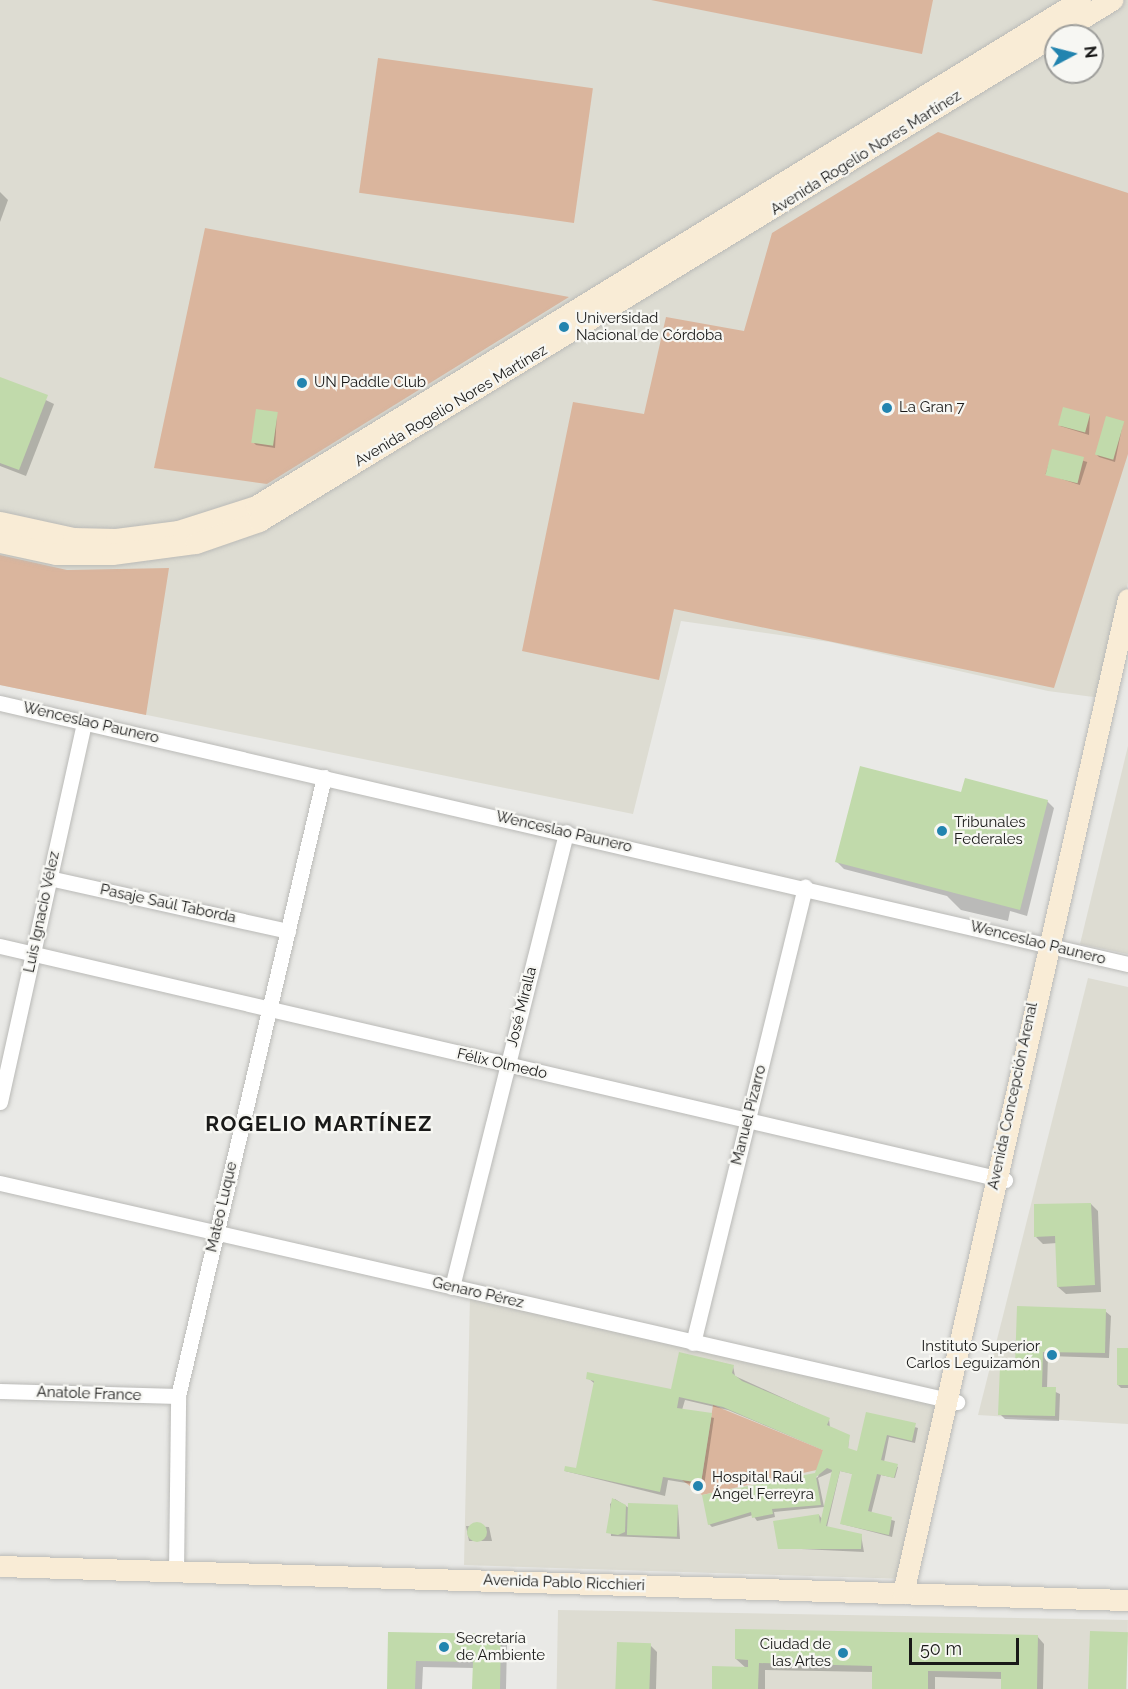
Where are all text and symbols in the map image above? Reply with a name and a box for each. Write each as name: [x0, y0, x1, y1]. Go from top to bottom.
north arrow: [1044, 24, 1104, 84]
text: N: [1080, 45, 1101, 59]
street label: Avenida Rogelio Nores Martínez: [767, 87, 965, 219]
place label: Universidad Nacional de Córdoba: [576, 309, 723, 344]
marker: Universidad Nacional de Córdoba: [557, 320, 571, 334]
street label: Avenida Rogelio Nores Martínez: [352, 341, 550, 471]
place label: UN Paddle Club: [314, 374, 426, 392]
marker: UN Paddle Club: [295, 376, 309, 390]
place label: La Gran 7: [899, 399, 964, 417]
marker: La Gran 7: [880, 401, 894, 415]
street label: Wenceslao Paunero: [21, 699, 161, 747]
street label: Wenceslao Paunero: [494, 808, 634, 856]
place label: Tribunales Federales: [954, 813, 1026, 848]
marker: Tribunales Federales: [935, 824, 949, 838]
street label: Luis Ignacio Vélez: [20, 849, 64, 975]
street label: Pasaje Saúl Taborda: [98, 881, 238, 927]
street label: Wenceslao Paunero: [968, 917, 1108, 969]
street label: José Miralla: [503, 965, 541, 1049]
street label: Avenida Concepción Arenal: [984, 1000, 1042, 1192]
street label: Félix Olmedo: [455, 1045, 549, 1083]
street label: Manuel Pizarro: [728, 1063, 770, 1167]
district label: ROGELIO MARTÍNEZ: [205, 1111, 433, 1137]
street label: Mateo Luque: [203, 1160, 241, 1254]
street label: Genaro Pérez: [431, 1274, 525, 1312]
place label: Instituto Superior Carlos Leguizamón: [906, 1337, 1040, 1372]
marker: Instituto Superior Carlos Leguizamón: [1045, 1348, 1059, 1362]
street label: Anatole France: [36, 1383, 142, 1405]
place label: Hospital Raúl Ángel Ferreyra: [712, 1468, 814, 1503]
marker: Hospital Raúl Ángel Ferreyra: [689, 1477, 707, 1495]
street label: Avenida Pablo Ricchieri: [483, 1571, 645, 1595]
scale bar: [912, 1626, 1022, 1664]
place label: Secretaría de Ambiente: [456, 1629, 546, 1664]
place label: Ciudad de las Artes: [760, 1635, 831, 1670]
text: 50 m: [920, 1638, 962, 1659]
marker: Secretaría de Ambiente: [437, 1640, 451, 1654]
marker: Ciudad de las Artes: [836, 1646, 850, 1660]

